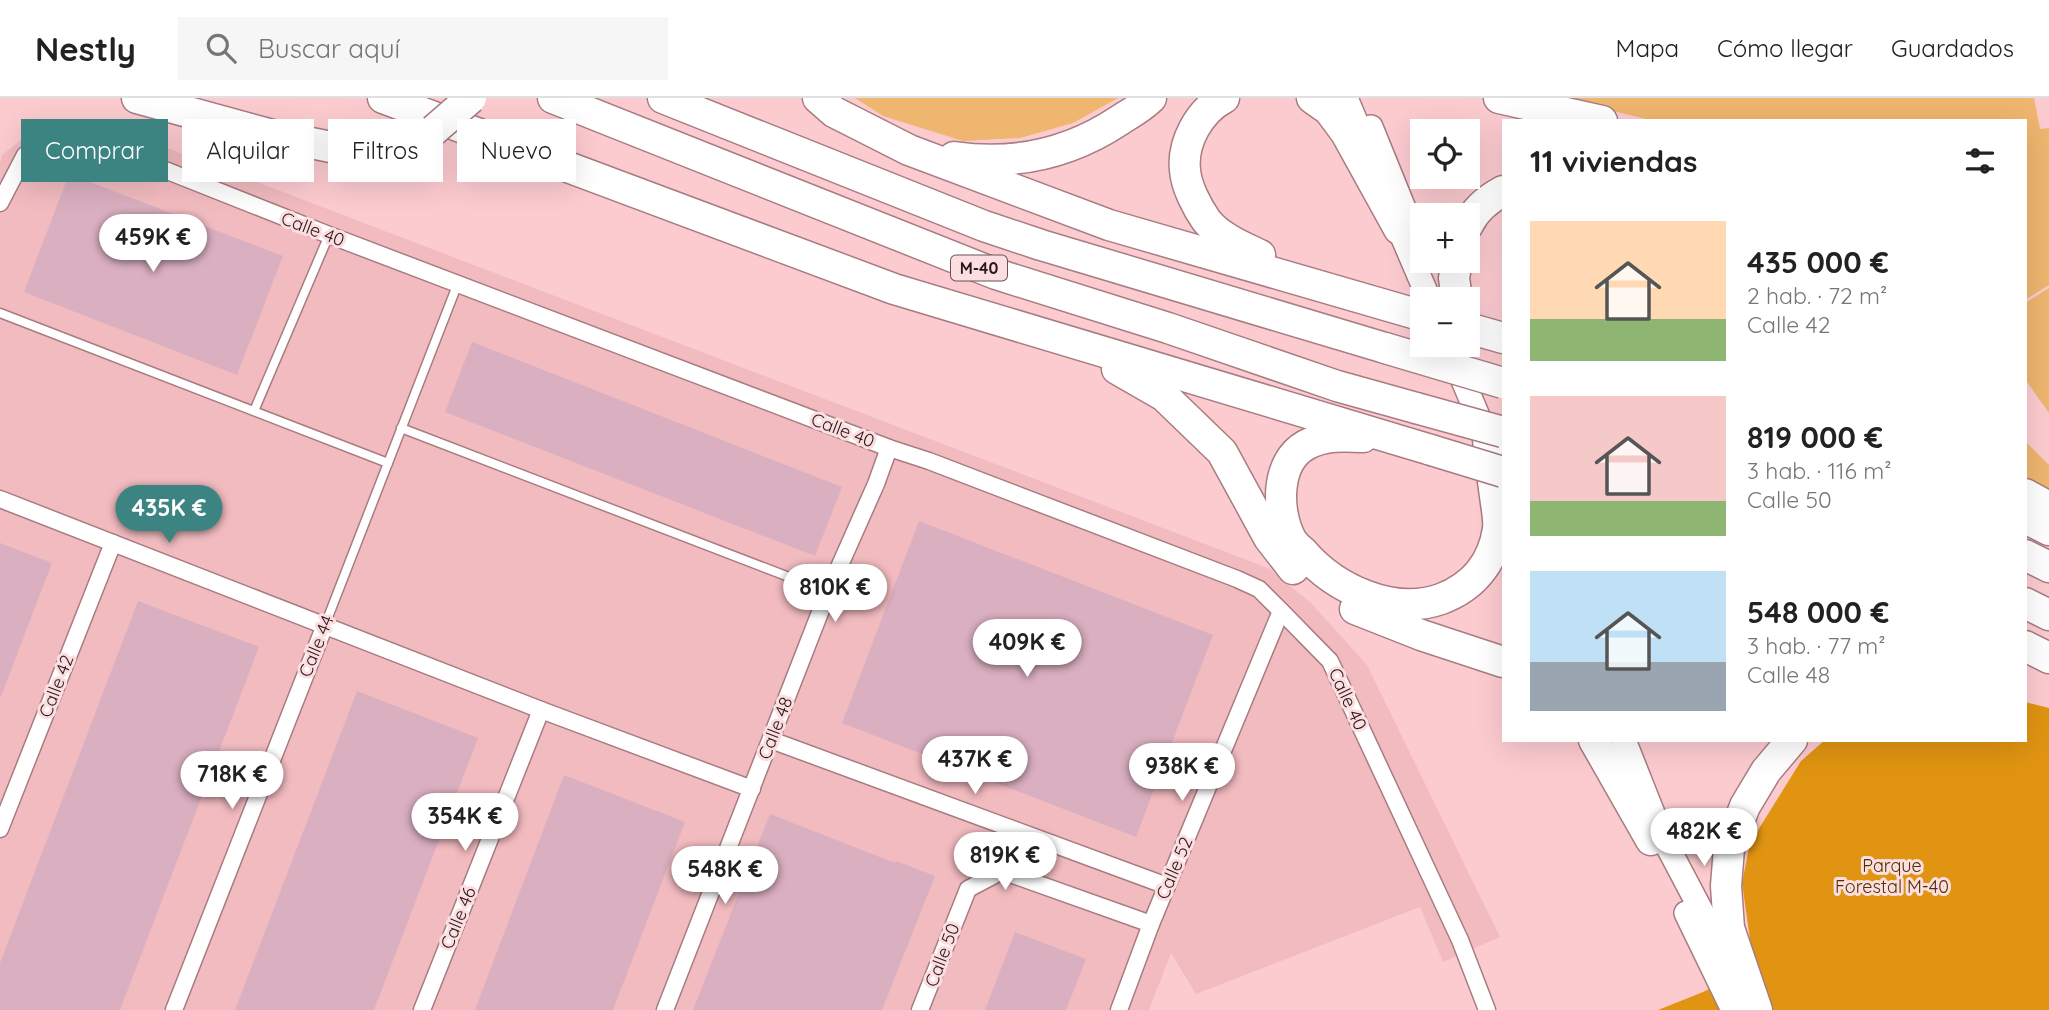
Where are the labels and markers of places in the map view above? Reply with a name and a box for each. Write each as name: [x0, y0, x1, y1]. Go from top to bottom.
pin: 459K €: [96, 214, 210, 274]
pin: 435K €: [112, 486, 226, 545]
pin: 810K €: [778, 564, 892, 624]
pin: 409K €: [970, 620, 1084, 679]
pin: 437K €: [918, 736, 1032, 796]
pin: 938K €: [1125, 744, 1239, 803]
pin: 718K €: [175, 752, 289, 811]
pin: 354K €: [408, 794, 522, 853]
pin: 482K €: [1647, 808, 1761, 868]
pin: 819K €: [948, 832, 1062, 892]
pin: 548K €: [668, 846, 782, 906]

